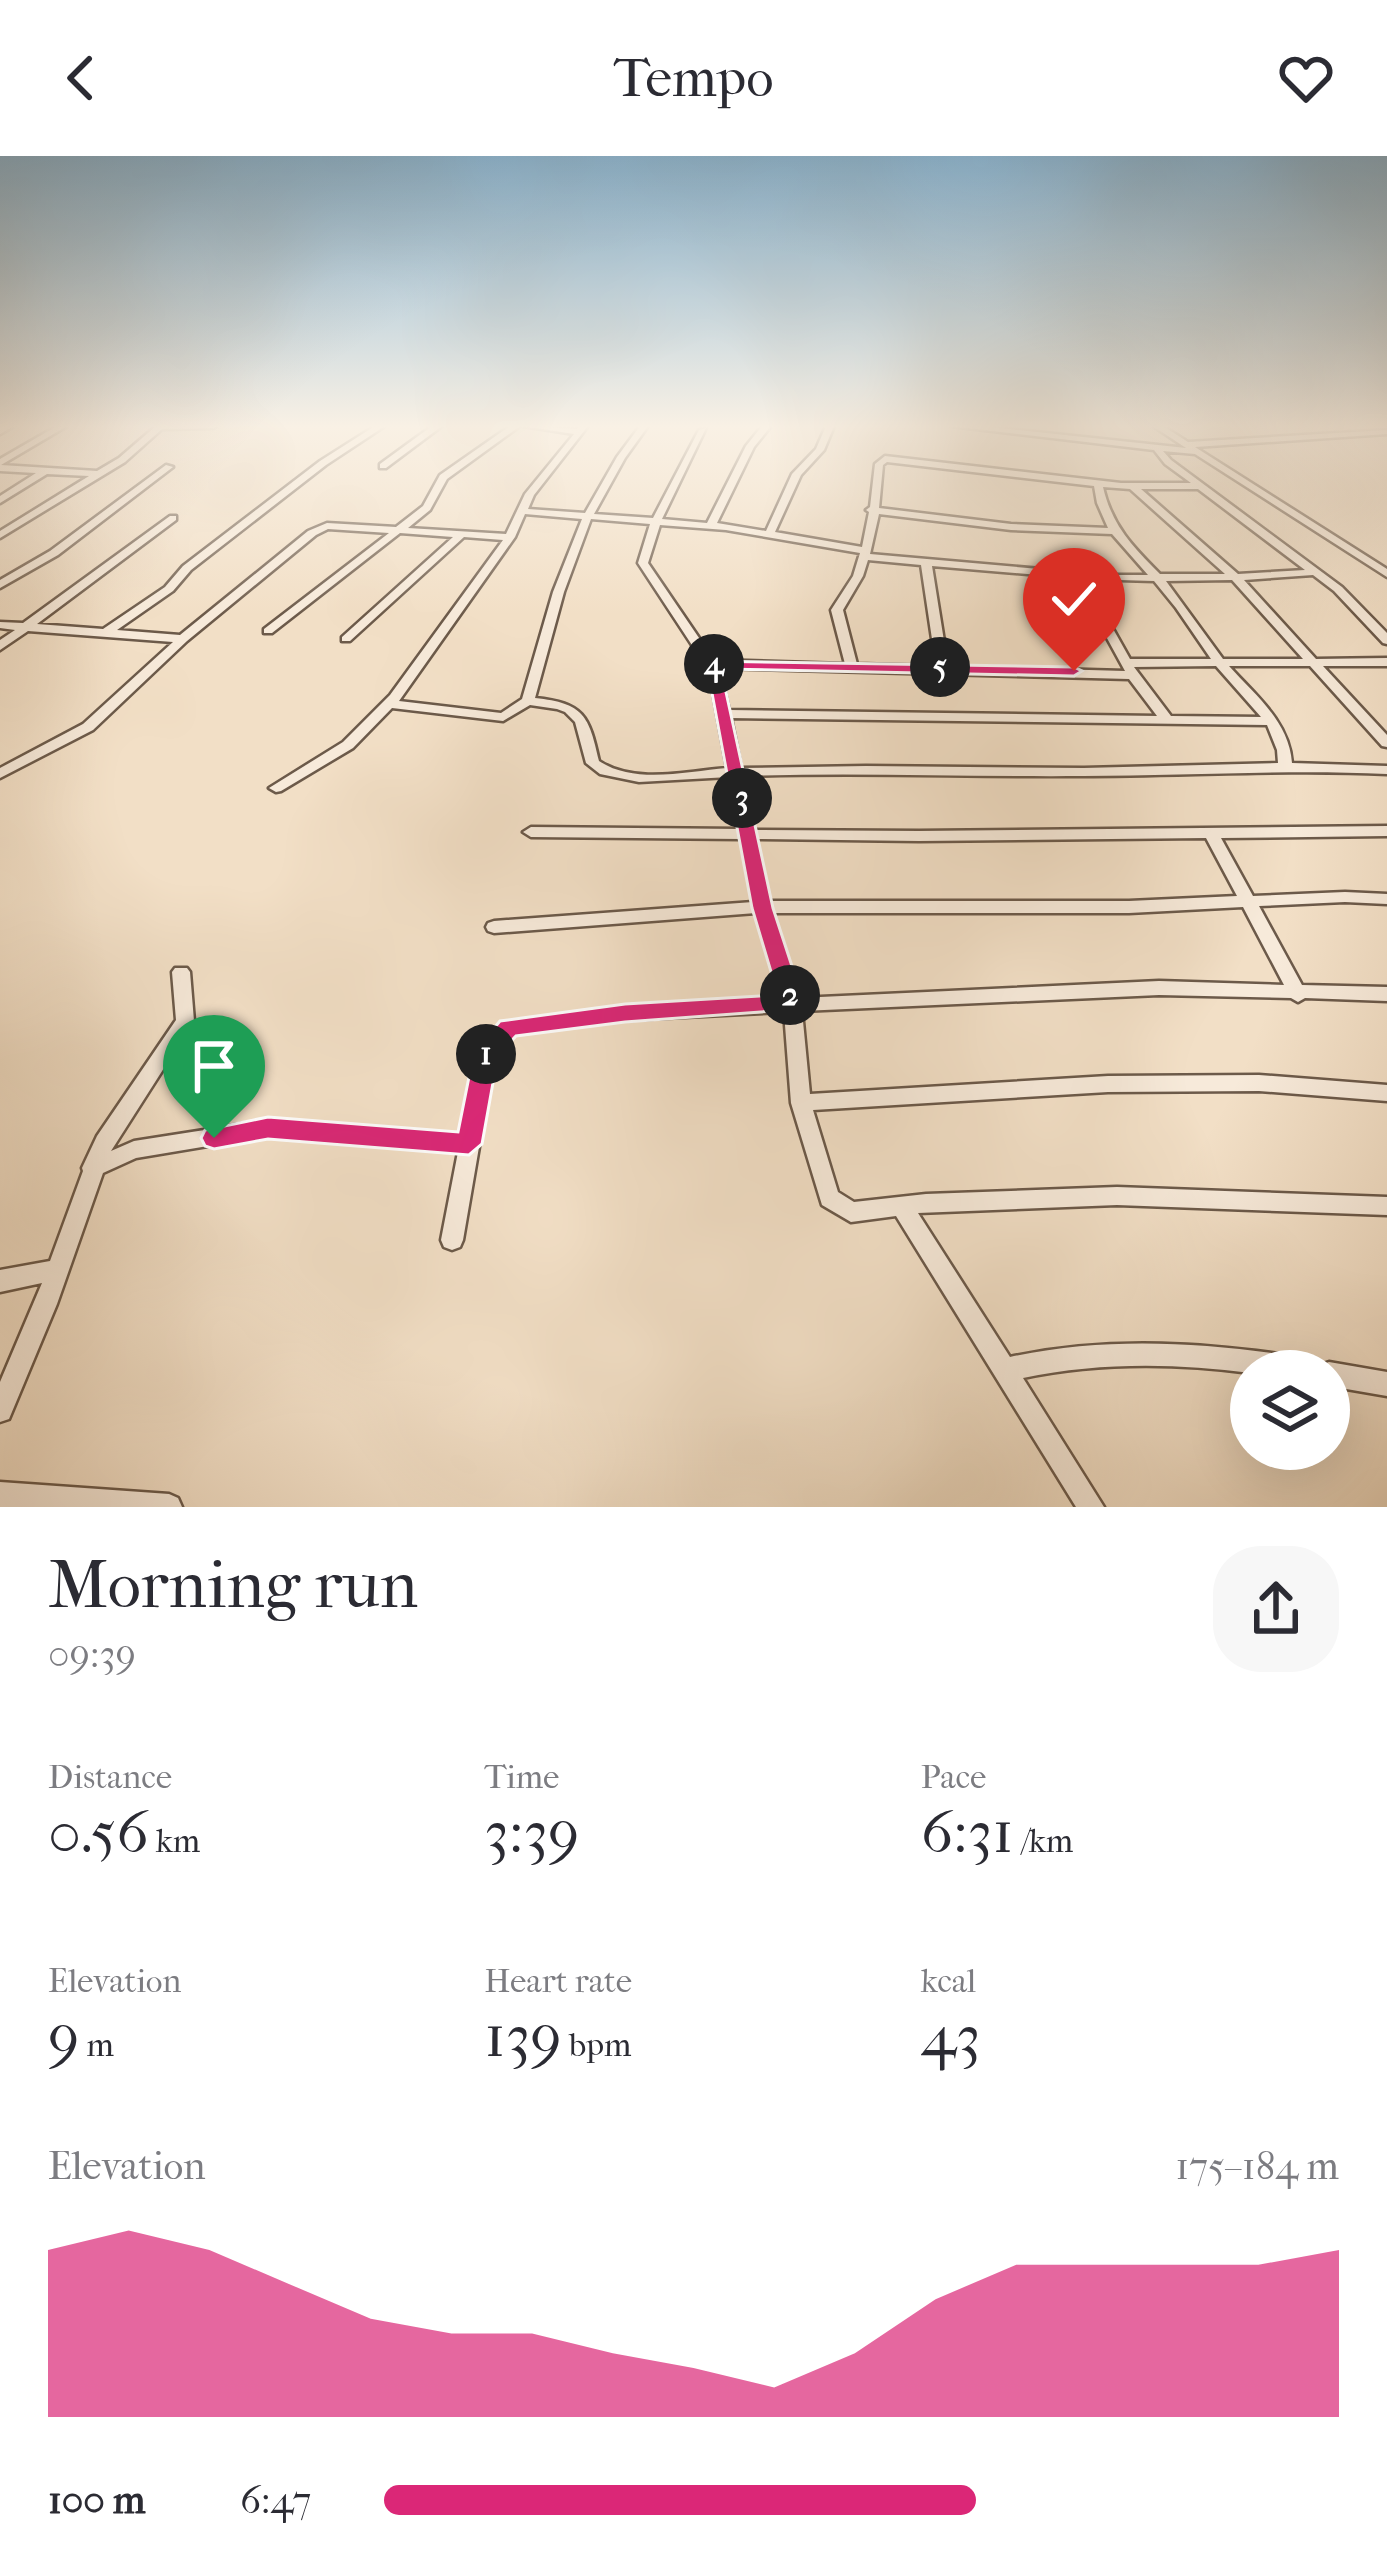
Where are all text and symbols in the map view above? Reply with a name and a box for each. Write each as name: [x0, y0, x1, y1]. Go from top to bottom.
icon: back: [48, 45, 114, 111]
icon: heart: [1273, 45, 1339, 111]
text: Tempo: [613, 47, 774, 110]
pin: [1023, 548, 1125, 671]
icon: check: [1041, 566, 1107, 632]
pin: 4: [684, 634, 744, 694]
pin: 5: [910, 637, 970, 697]
text: 4: [704, 644, 724, 683]
text: 5: [933, 647, 947, 686]
pin: 3: [712, 768, 772, 828]
text: 3: [735, 778, 749, 817]
pin: 2: [760, 965, 820, 1025]
text: 2: [782, 975, 798, 1014]
pin: [163, 1015, 265, 1138]
pin: 1: [456, 1024, 516, 1084]
icon: arrive: [181, 1033, 247, 1099]
text: 1: [480, 1034, 492, 1073]
map controls: [1230, 1350, 1350, 1470]
button: layers: [1230, 1350, 1350, 1470]
button: share: [1213, 1546, 1339, 1672]
text: Morning run: [48, 1547, 418, 1624]
text: 09:39: [48, 1631, 136, 1677]
text: Distance: [48, 1758, 172, 1797]
text: Time: [484, 1758, 559, 1797]
text: Pace: [921, 1758, 986, 1797]
text: 0.56: [48, 1797, 149, 1868]
text: 3:39: [484, 1797, 580, 1868]
text: 6:31: [921, 1797, 1014, 1868]
text: km: [149, 1822, 200, 1861]
text: /km: [1014, 1822, 1073, 1861]
text: Elevation: [48, 1962, 181, 2001]
text: Heart rate: [484, 1962, 632, 2001]
text: kcal: [921, 1962, 976, 2001]
text: 9: [48, 2001, 79, 2072]
text: 139: [484, 2001, 562, 2072]
text: 43: [921, 2001, 981, 2072]
text: m: [79, 2026, 114, 2065]
text: bpm: [562, 2026, 631, 2065]
text: Elevation: [48, 2143, 206, 2189]
text: 175–184 m: [1175, 2143, 1339, 2189]
text: 100 m: [48, 2477, 146, 2523]
text: 6:47: [240, 2477, 311, 2523]

